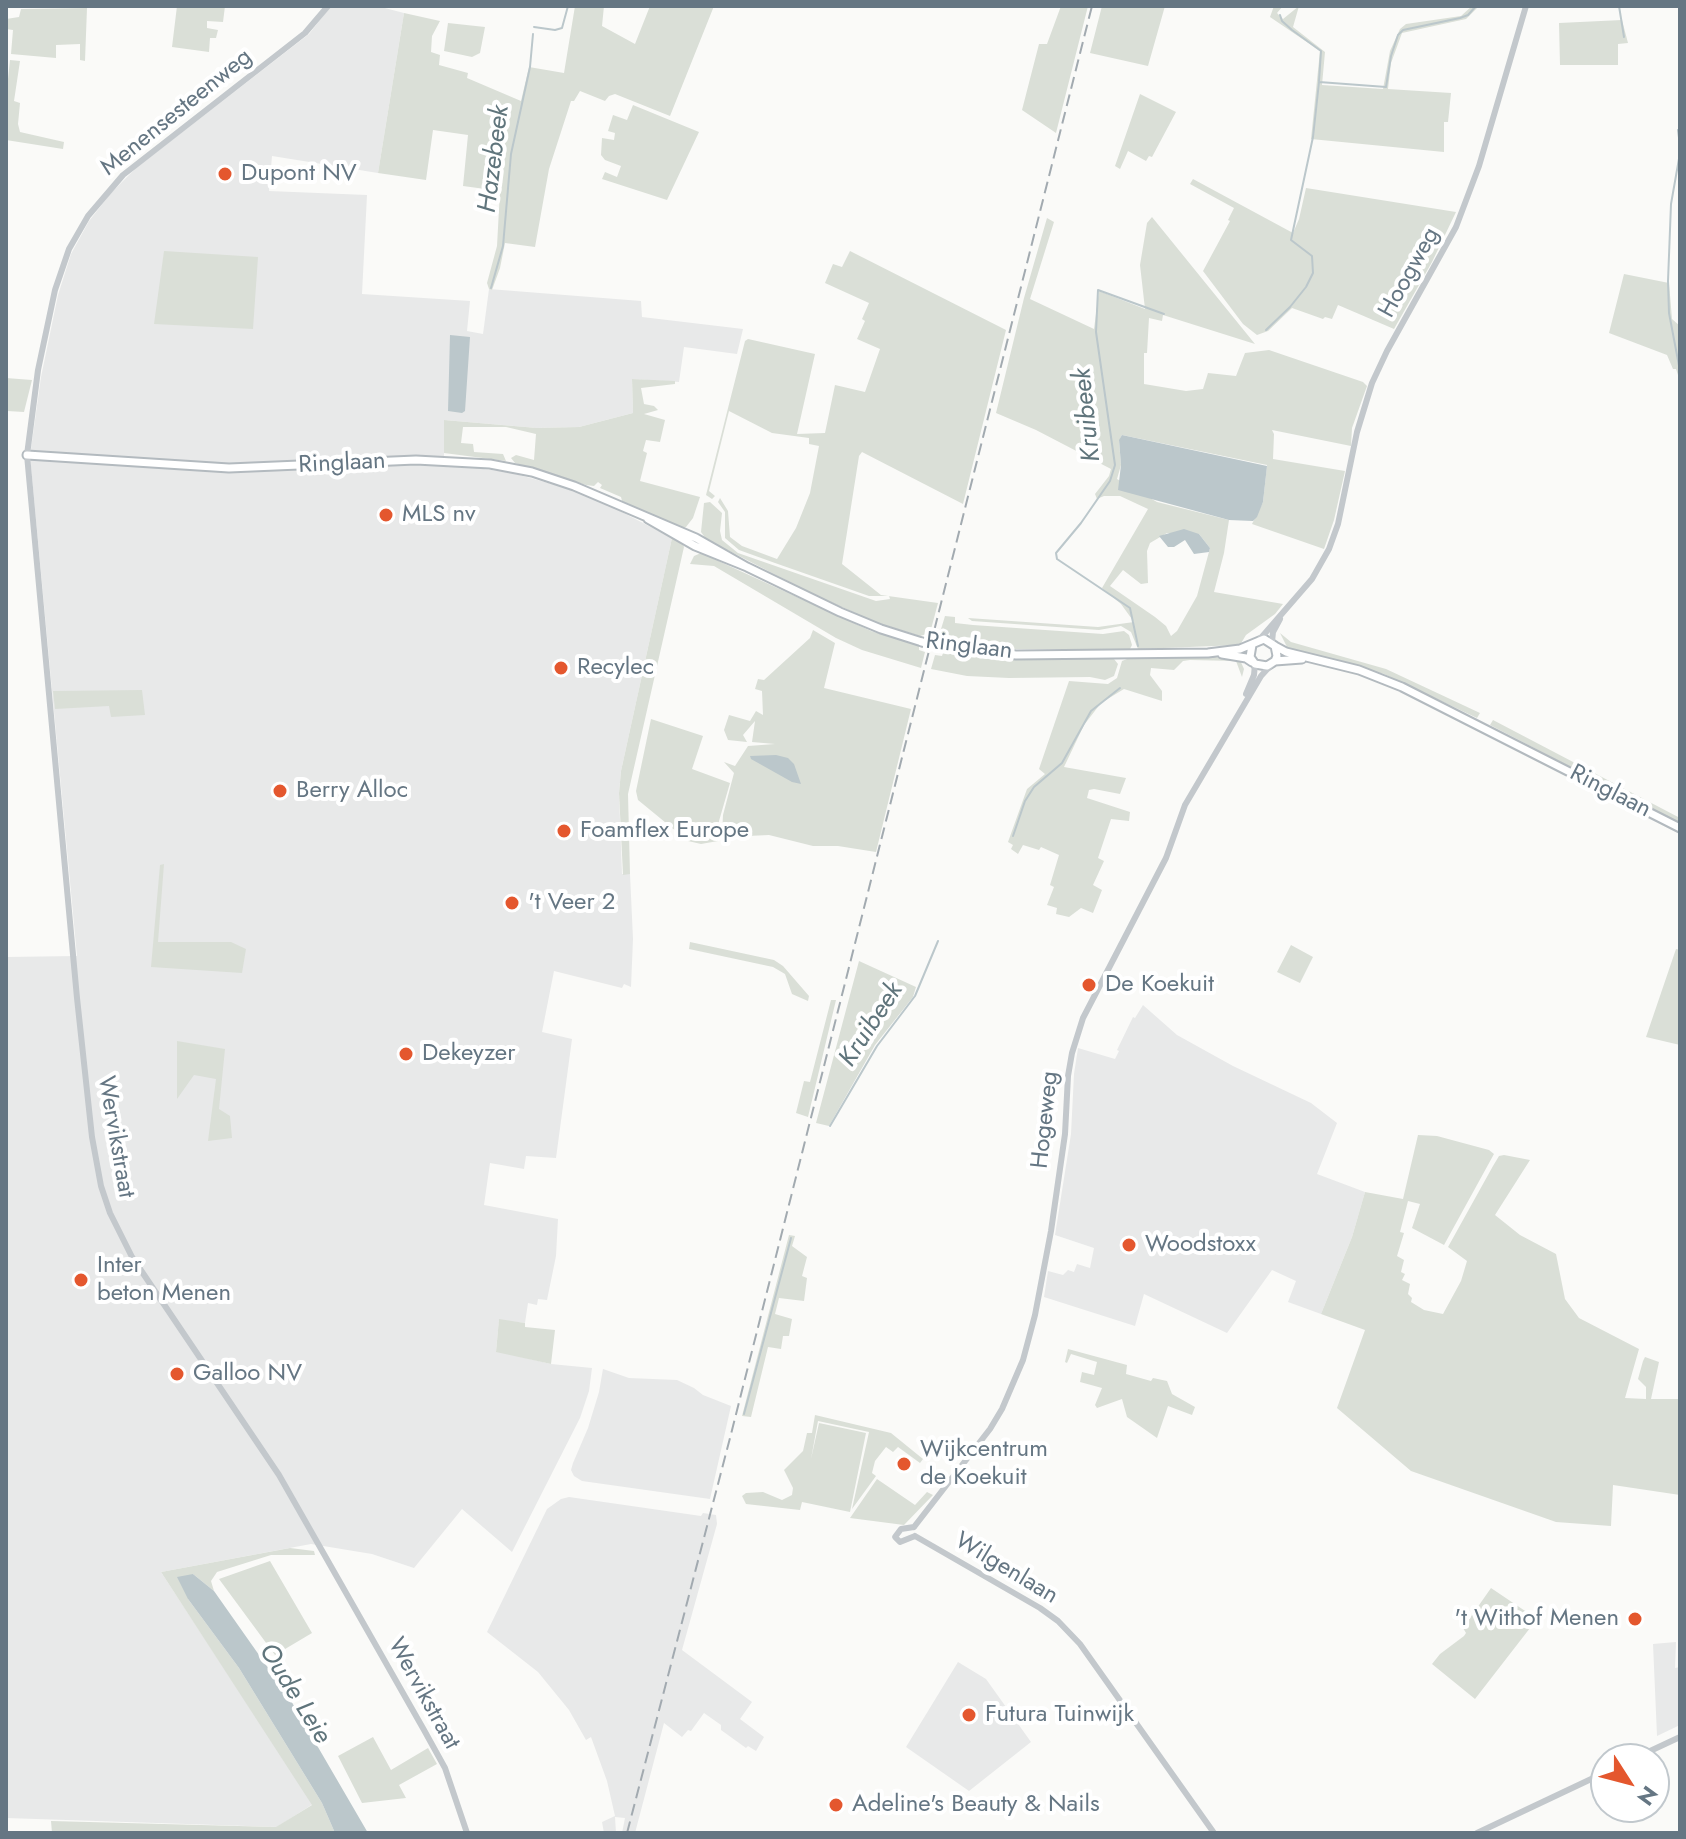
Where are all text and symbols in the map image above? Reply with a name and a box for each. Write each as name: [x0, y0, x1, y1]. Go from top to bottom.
street label: Menensesteenweg: [96, 43, 258, 183]
water label: Hazebeek: [473, 103, 517, 215]
place label: Dupont NV: [241, 160, 357, 188]
marker: Dupont NV: [216, 165, 234, 183]
street label: Hoogweg: [1373, 223, 1447, 323]
water label: Kruibeek: [1068, 367, 1108, 463]
street label: Ringlaan: [298, 447, 386, 481]
place label: MLS nv: [402, 501, 476, 529]
marker: MLS nv: [377, 506, 395, 524]
street label: Ringlaan: [924, 627, 1014, 667]
place label: Recylec: [577, 654, 654, 682]
marker: Recylec: [552, 659, 570, 677]
street label: Ringlaan: [1565, 759, 1655, 825]
place label: Berry Alloc: [296, 777, 408, 805]
marker: Berry Alloc: [271, 782, 289, 800]
place label: Foamflex Europe: [580, 817, 749, 845]
marker: Foamflex Europe: [555, 822, 573, 840]
place label: 't Veer 2: [528, 889, 616, 917]
marker: 't Veer 2: [503, 894, 521, 912]
place label: De Koekuit: [1105, 971, 1214, 999]
marker: De Koekuit: [1080, 976, 1098, 994]
water label: Kruibeek: [833, 977, 911, 1073]
place label: Dekeyzer: [422, 1040, 515, 1068]
marker: Dekeyzer: [397, 1045, 415, 1063]
street label: Hogeweg: [1027, 1070, 1065, 1170]
street label: Wervikstraat: [90, 1074, 140, 1200]
place label: Woodstoxx: [1145, 1231, 1256, 1259]
marker: Woodstoxx: [1120, 1236, 1138, 1254]
place label: Inter beton Menen: [97, 1252, 231, 1308]
marker: Inter beton Menen: [72, 1271, 90, 1289]
place label: Galloo NV: [193, 1360, 302, 1388]
marker: Galloo NV: [168, 1365, 186, 1383]
place label: Wijkcentrum de Koekuit: [920, 1436, 1048, 1492]
marker: Wijkcentrum de Koekuit: [895, 1455, 913, 1473]
street label: Wilgenlaan: [949, 1527, 1063, 1611]
place label: 't Withof Menen: [1454, 1605, 1619, 1633]
marker: 't Withof Menen: [1626, 1610, 1644, 1628]
street label: Wervikstraat: [381, 1633, 465, 1755]
water label: Oude Leie: [251, 1638, 337, 1750]
place label: Futura Tuinwijk: [985, 1701, 1134, 1729]
marker: Futura Tuinwijk: [960, 1706, 978, 1724]
north arrow: [1590, 1743, 1670, 1823]
text: N: [1630, 1779, 1666, 1812]
place label: Adeline's Beauty & Nails: [852, 1791, 1100, 1819]
marker: Adeline's Beauty & Nails: [827, 1796, 845, 1814]

